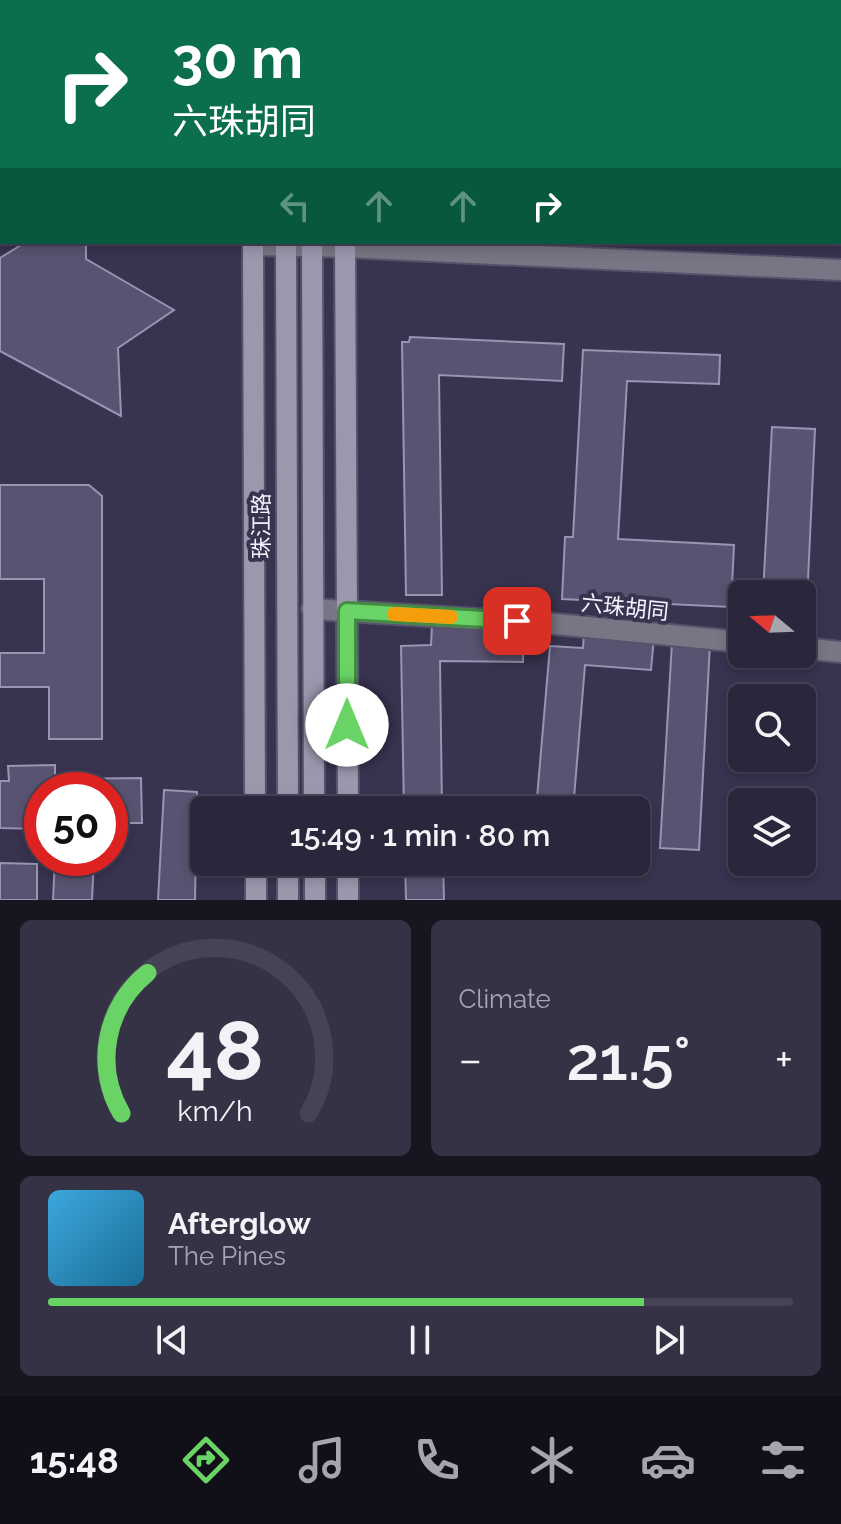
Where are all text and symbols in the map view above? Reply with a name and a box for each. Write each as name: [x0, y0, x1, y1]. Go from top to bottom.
text: 30 m: [172, 25, 303, 91]
icon: right: [40, 32, 144, 136]
text: 六珠胡同: [172, 100, 316, 142]
icon: left: [273, 184, 317, 228]
icon: ahead: [357, 184, 401, 228]
icon: ahead: [441, 184, 485, 228]
icon: right: [525, 184, 569, 228]
street label: 珠江路: [248, 493, 274, 559]
north arrow: [728, 580, 816, 668]
map controls: [728, 580, 816, 876]
pin: [483, 587, 551, 655]
street label: 六珠胡同: [580, 589, 670, 625]
icon: arrive: [495, 599, 539, 643]
position arrow: [305, 683, 389, 767]
button: search: [728, 684, 816, 772]
speed limit sign: 50: [24, 772, 128, 876]
button: layers: [728, 788, 816, 876]
text: 15:49 · 1 min · 80 m: [290, 818, 550, 853]
text: Climate: [459, 984, 551, 1014]
text: 48: [166, 1002, 264, 1099]
text: 21.5°: [567, 1024, 690, 1094]
text: −: [459, 1034, 482, 1085]
text: +: [775, 1034, 793, 1085]
text: km/h: [178, 1094, 253, 1128]
text: Afterglow: [168, 1206, 311, 1241]
text: The Pines: [168, 1241, 286, 1271]
icon: previous: [150, 1318, 194, 1362]
icon: pause: [398, 1318, 442, 1362]
icon: next: [647, 1318, 691, 1362]
icon: directions: [178, 1432, 234, 1488]
icon: music: [294, 1432, 350, 1488]
icon: phone: [409, 1432, 465, 1488]
icon: climate: [524, 1432, 580, 1488]
icon: car: [640, 1432, 696, 1488]
icon: filters: [755, 1432, 811, 1488]
text: 15:48: [30, 1439, 119, 1481]

